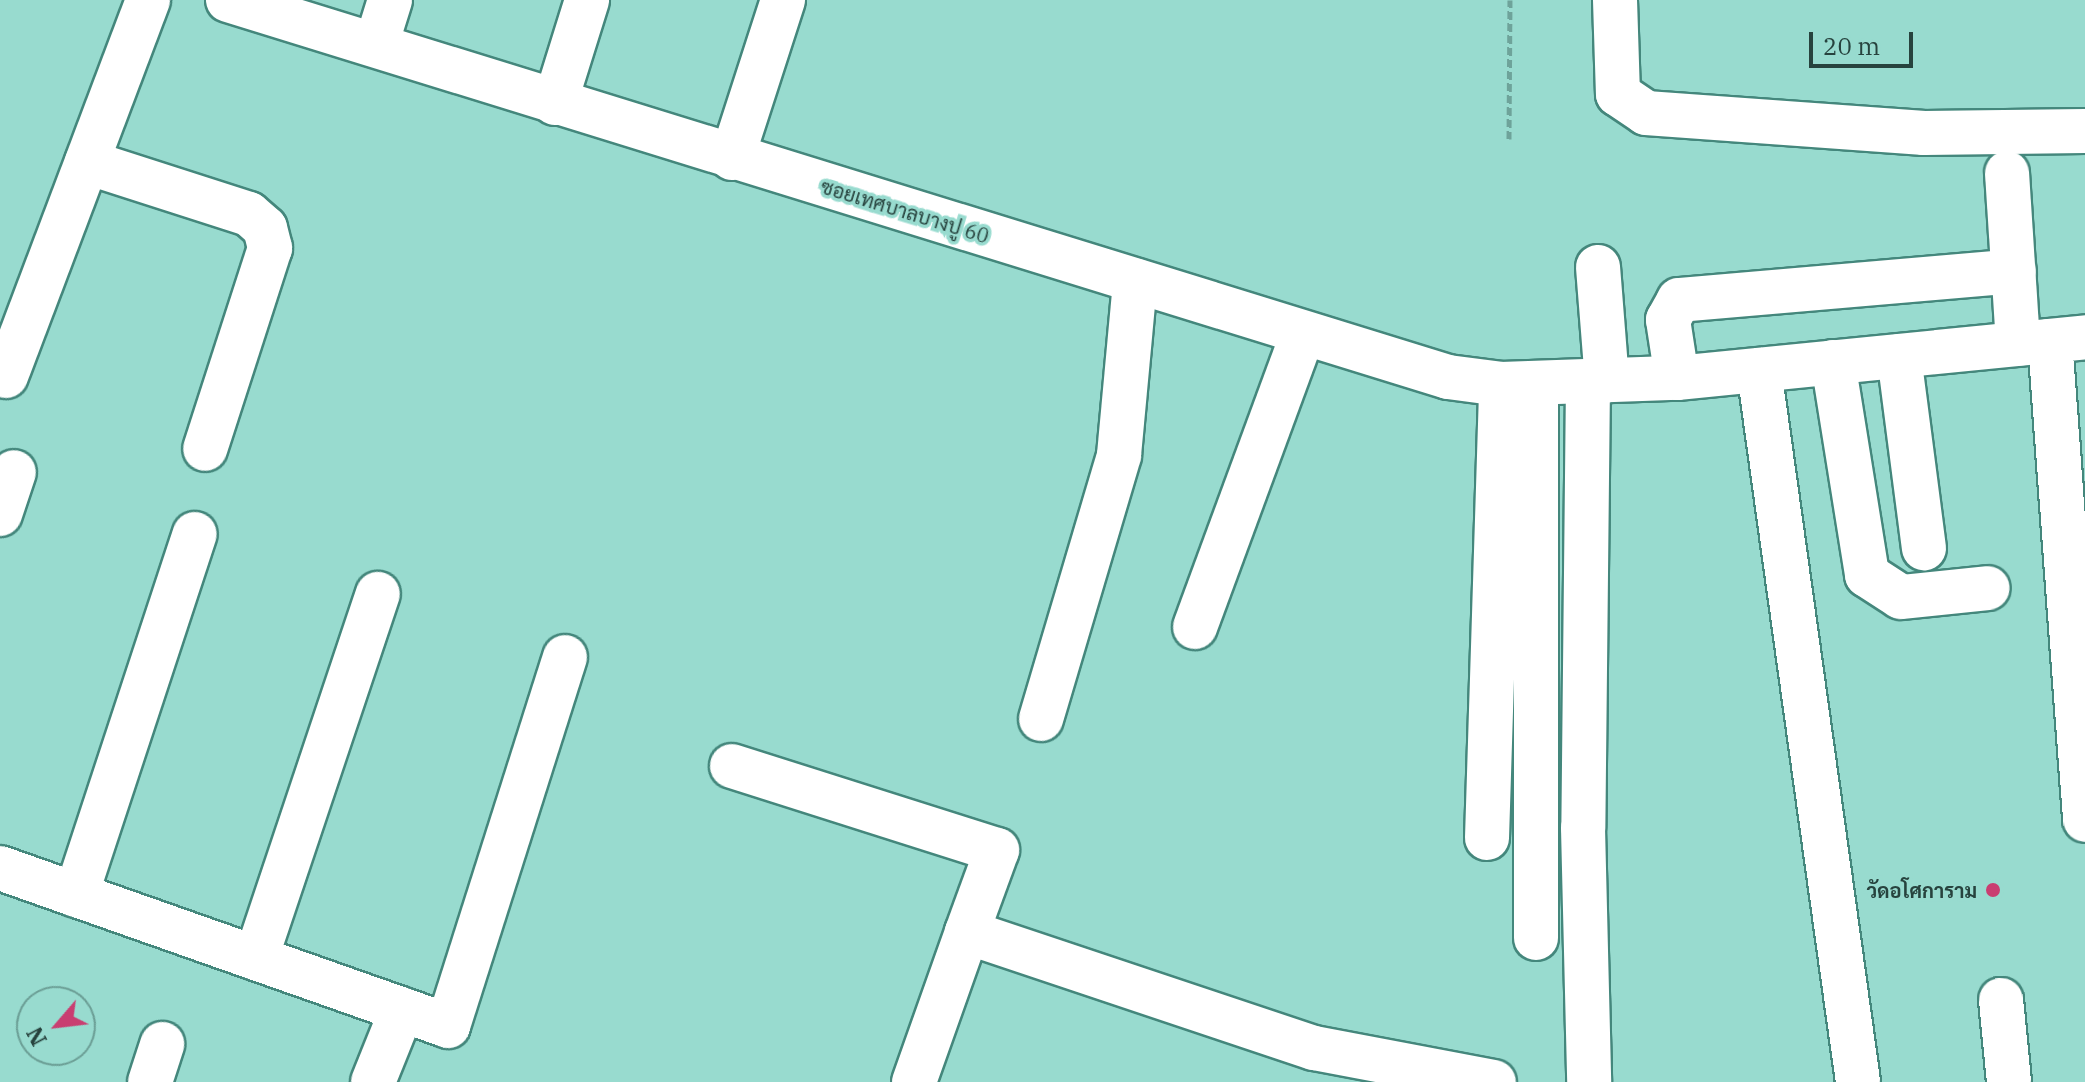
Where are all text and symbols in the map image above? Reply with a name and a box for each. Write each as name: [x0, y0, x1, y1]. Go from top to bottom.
scale bar: [1813, 16, 1917, 66]
text: 20 m: [1823, 30, 1880, 62]
street label: ซอยเทศบาลบางปู 60: [818, 174, 992, 248]
place label: วัดอโศการาม: [1866, 878, 1977, 902]
marker: วัดอโศการาม: [1984, 881, 2002, 899]
north arrow: [16, 986, 96, 1066]
text: N: [19, 1022, 53, 1051]

